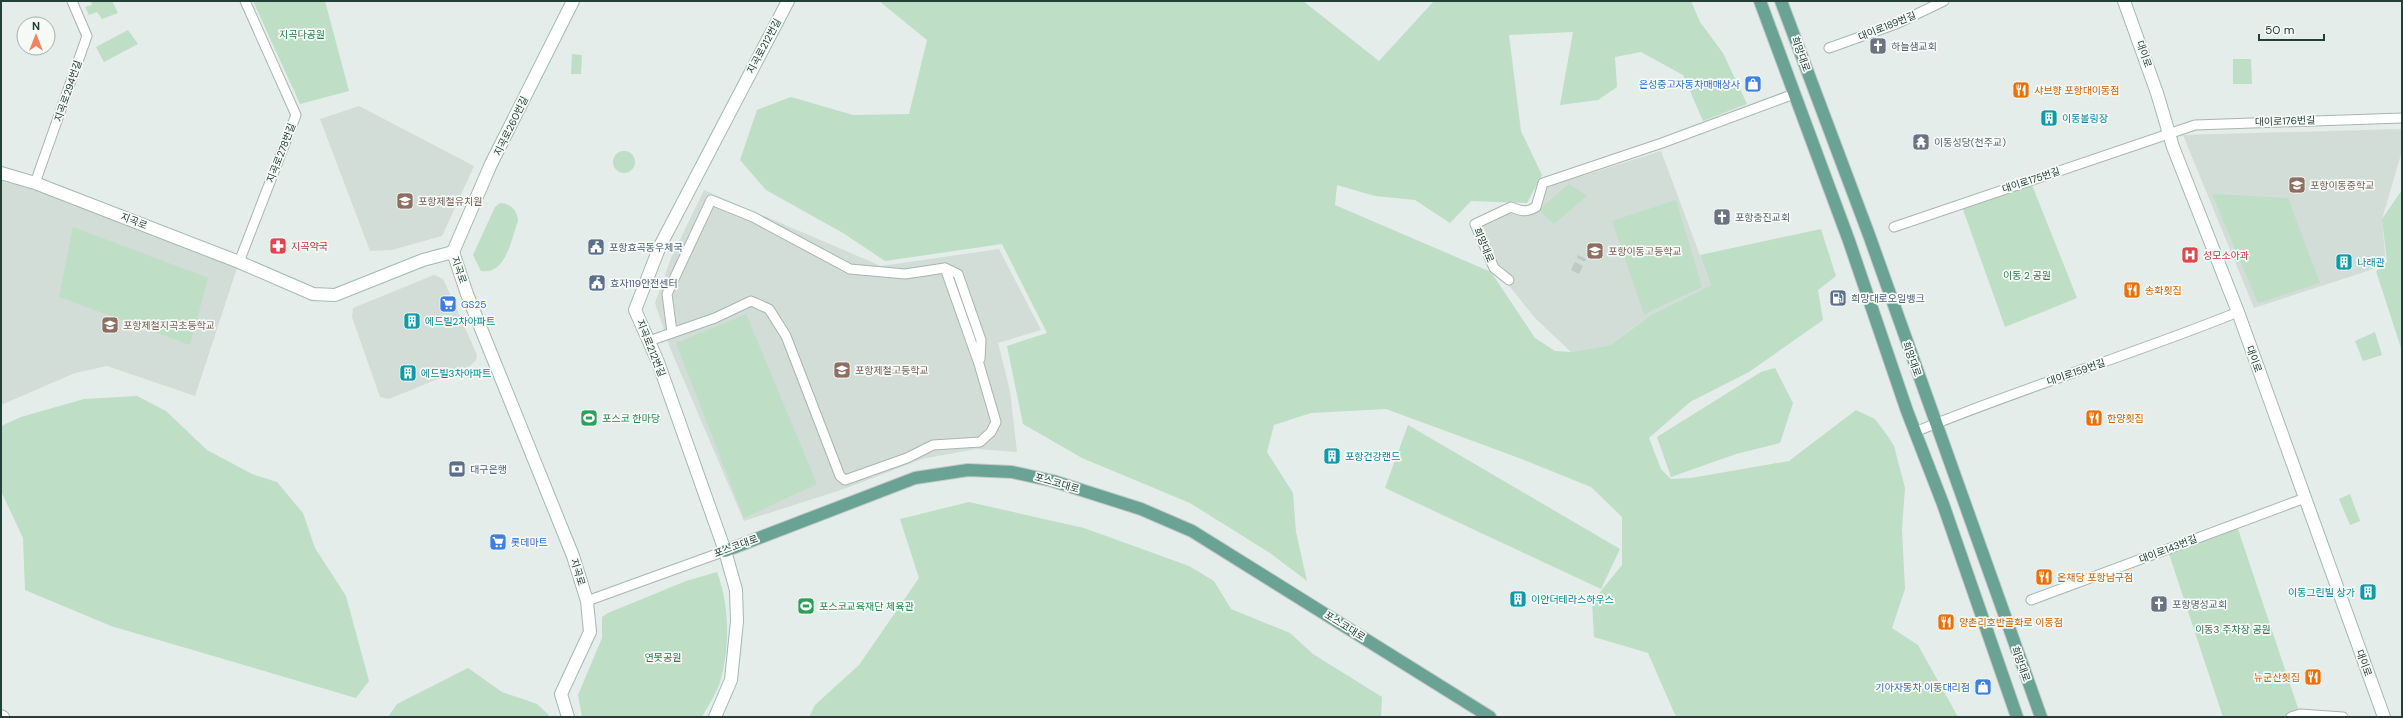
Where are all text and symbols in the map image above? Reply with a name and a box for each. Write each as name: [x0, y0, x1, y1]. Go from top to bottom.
street label: 대이로189번길: [1856, 9, 1918, 43]
north arrow: [16, 16, 56, 56]
street label: 지곡로212번길: [744, 16, 784, 76]
scale bar: [2259, 16, 2324, 42]
text: N: [32, 19, 40, 33]
text: 50 m: [2265, 22, 2294, 38]
park label: 지곡다공원: [279, 28, 325, 41]
street label: 희망대로: [1789, 34, 1813, 74]
church icon: 하늘샘교회: [1868, 36, 1888, 56]
street label: 대이로: [2133, 39, 2155, 69]
place label: 하늘샘교회: [1891, 40, 1937, 53]
street label: 지곡로294번길: [51, 59, 85, 123]
shop icon: 은성중고자동차매매상사: [1743, 74, 1763, 94]
place label: 은성중고자동차매매상사: [1639, 78, 1741, 91]
restaurant icon: 샤브향 포항대이동점: [2011, 80, 2031, 100]
place label: 샤브향 포항대이동점: [2034, 84, 2119, 97]
street label: 지곡로260번길: [491, 94, 531, 158]
building icon: 이동볼링장: [2039, 108, 2059, 128]
place label: 이동볼링장: [2062, 112, 2108, 125]
street label: 대이로176번길: [2255, 113, 2315, 129]
street label: 지곡로278번길: [264, 121, 298, 185]
temple icon: 이동성당(천주교): [1911, 132, 1931, 152]
place label: 이동성당(천주교): [1934, 136, 2006, 149]
street label: 대이로175번길: [2000, 165, 2062, 195]
school or university icon: 포항이동중학교: [2287, 175, 2307, 195]
place label: 포항이동중학교: [2310, 179, 2374, 192]
school or university icon: 포항제철유치원: [395, 191, 415, 211]
place label: 포항제철유치원: [418, 195, 482, 208]
church icon: 포항충진교회: [1712, 207, 1732, 227]
street label: 지곡로: [119, 210, 149, 232]
place label: 포항충진교회: [1735, 211, 1790, 224]
street label: 희망대로: [1471, 226, 1497, 264]
pharmacy icon: 지곡약국: [268, 236, 288, 256]
public building icon: 포항효곡동우체국: [586, 237, 606, 257]
place label: 지곡약국: [291, 240, 328, 253]
place label: 포항효곡동우체국: [609, 241, 683, 254]
school or university icon: 포항이동고등학교: [1585, 241, 1605, 261]
place label: 포항이동고등학교: [1608, 245, 1682, 258]
hospital icon: 성모소아과: [2180, 245, 2200, 265]
place label: 성모소아과: [2203, 249, 2249, 262]
building icon: 나래관: [2334, 252, 2354, 272]
street label: 지곡로: [448, 255, 470, 285]
place label: 나래관: [2357, 256, 2385, 269]
park label: 이동 2 공원: [2003, 269, 2051, 282]
public building icon: 효자119안전센터: [587, 273, 607, 293]
place label: 효자119안전센터: [610, 277, 678, 290]
restaurant icon: 송화횟집: [2122, 280, 2142, 300]
place label: 송화횟집: [2145, 284, 2182, 297]
fuel station icon: 희망대로오일뱅크: [1828, 288, 1848, 308]
place label: 희망대로오일뱅크: [1851, 292, 1925, 305]
supermarket icon: GS25: [438, 294, 458, 314]
place label: GS25: [461, 298, 486, 311]
building icon: 에드빌2차아파트: [402, 311, 422, 331]
school or university icon: 포항제철지곡초등학교: [100, 315, 120, 335]
place label: 에드빌2차아파트: [425, 315, 495, 328]
street label: 지곡로212번길: [634, 317, 668, 379]
place label: 포항제철지곡초등학교: [123, 319, 215, 332]
street label: 희망대로: [1900, 339, 1924, 379]
street label: 대이로: [2243, 344, 2265, 374]
street label: 대이로159번길: [2045, 356, 2107, 388]
school or university icon: 포항제철고등학교: [832, 360, 852, 380]
building icon: 에드빌3차아파트: [398, 363, 418, 383]
place label: 포항제철고등학교: [855, 364, 929, 377]
place label: 에드빌3차아파트: [421, 367, 491, 380]
sports icon: 포스코 한마당: [579, 408, 599, 428]
restaurant icon: 한양횟집: [2084, 408, 2104, 428]
place label: 포스코 한마당: [602, 412, 660, 425]
place label: 한양횟집: [2107, 412, 2144, 425]
building icon: 포항건강랜드: [1322, 446, 1342, 466]
place label: 포항건강랜드: [1345, 450, 1400, 463]
bank icon: 대구은행: [447, 459, 467, 479]
place label: 대구은행: [470, 463, 507, 476]
street label: 포스코대로: [1033, 470, 1081, 496]
supermarket icon: 롯데마트: [488, 532, 508, 552]
street label: 포스코대로: [712, 532, 760, 560]
street label: 대이로143번길: [2137, 532, 2199, 566]
place label: 롯데마트: [511, 536, 548, 549]
street label: 지곡로: [568, 557, 588, 587]
restaurant icon: 온채당 포항남구점: [2034, 567, 2054, 587]
place label: 온채당 포항남구점: [2057, 571, 2133, 584]
building icon: 이동그린빌 상가: [2358, 582, 2378, 602]
place label: 이동그린빌 상가: [2288, 586, 2355, 599]
building icon: 이안더테라스하우스: [1508, 589, 1528, 609]
place label: 이안더테라스하우스: [1531, 593, 1614, 606]
church icon: 포항명성교회: [2149, 594, 2169, 614]
sports icon: 포스코교육재단 체육관: [796, 596, 816, 616]
place label: 포항명성교회: [2172, 598, 2227, 611]
place label: 포스코교육재단 체육관: [819, 600, 914, 613]
street label: 포스코대로: [1322, 608, 1368, 644]
restaurant icon: 양촌리호반골화로 이동점: [1936, 612, 1956, 632]
place label: 양촌리호반골화로 이동점: [1959, 616, 2063, 629]
park label: 이동3 주차장 공원: [2195, 623, 2271, 636]
street label: 희망대로: [2009, 644, 2033, 684]
street label: 대이로: [2353, 648, 2375, 678]
park label: 연못공원: [645, 651, 681, 664]
restaurant icon: 뉴군산횟집: [2303, 667, 2323, 687]
place label: 뉴군산횟집: [2254, 671, 2300, 684]
shop icon: 기아자동차 이동대리점: [1973, 677, 1993, 697]
place label: 기아자동차 이동대리점: [1875, 681, 1970, 694]

